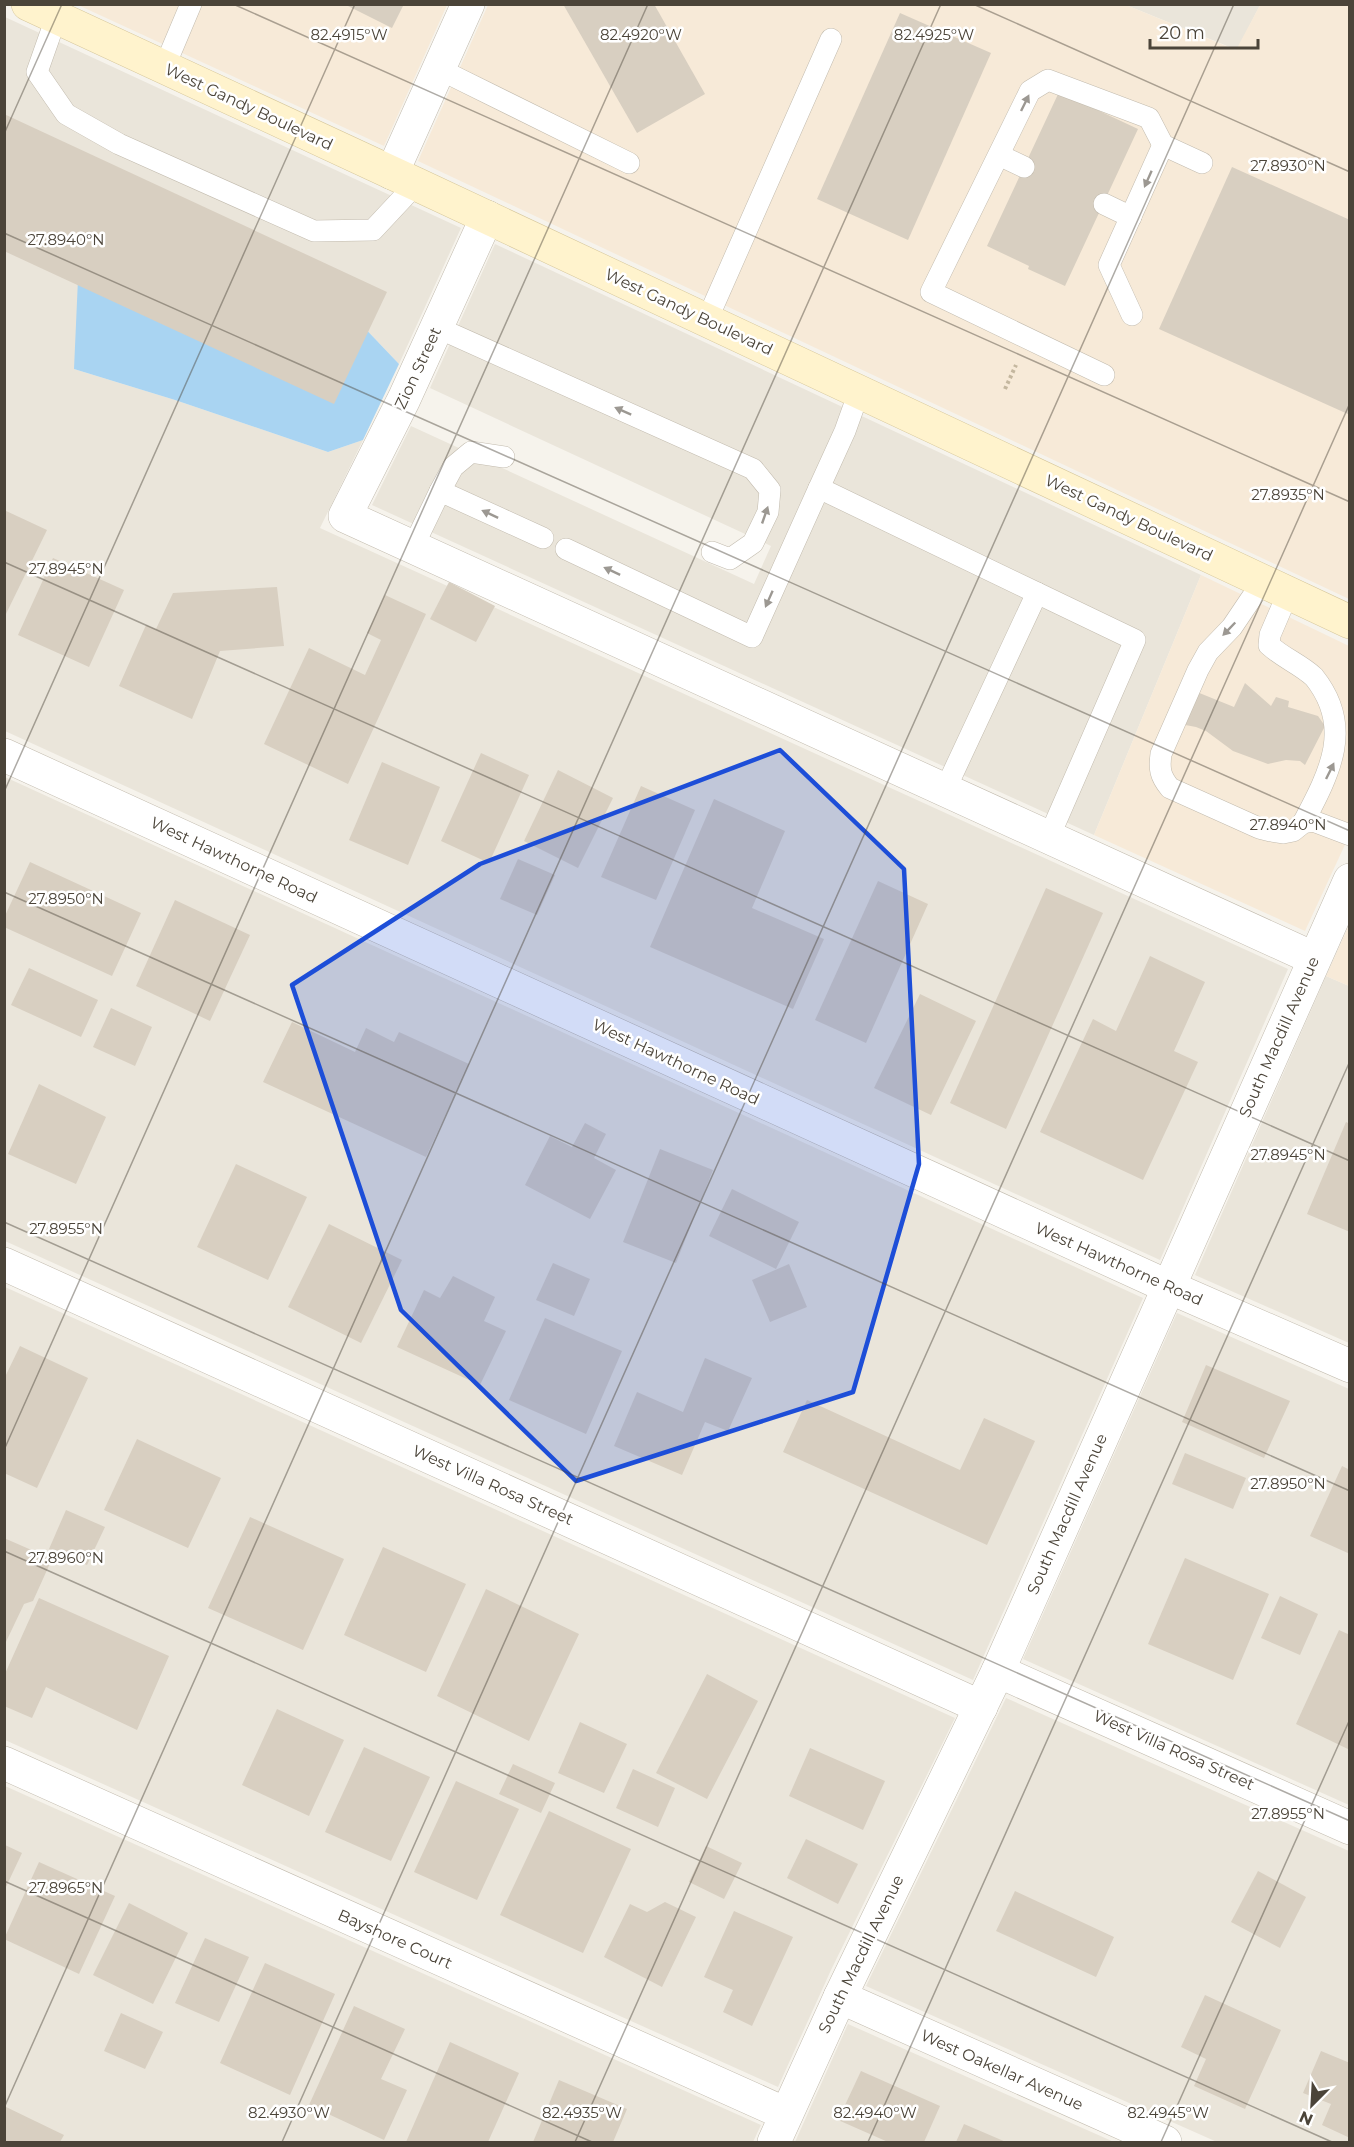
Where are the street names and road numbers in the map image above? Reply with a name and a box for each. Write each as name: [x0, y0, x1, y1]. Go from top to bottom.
street label: West Gandy Boulevard: [162, 60, 336, 154]
street label: West Gandy Boulevard: [602, 265, 776, 359]
street label: Zion Street: [391, 324, 445, 412]
street label: West Gandy Boulevard: [1042, 471, 1216, 565]
street label: West Hawthorne Road: [148, 813, 320, 907]
street label: South Macdill Avenue: [1235, 954, 1323, 1120]
street label: West Hawthorne Road: [590, 1015, 762, 1109]
street label: West Hawthorne Road: [1032, 1218, 1206, 1310]
street label: South Macdill Avenue: [1023, 1431, 1111, 1597]
street label: West Villa Rosa Street: [410, 1441, 577, 1529]
street label: West Villa Rosa Street: [1091, 1706, 1258, 1794]
street label: South Macdill Avenue: [814, 1872, 908, 2036]
street label: Bayshore Court: [335, 1905, 456, 1973]
street label: West Oakellar Avenue: [918, 2026, 1086, 2114]

